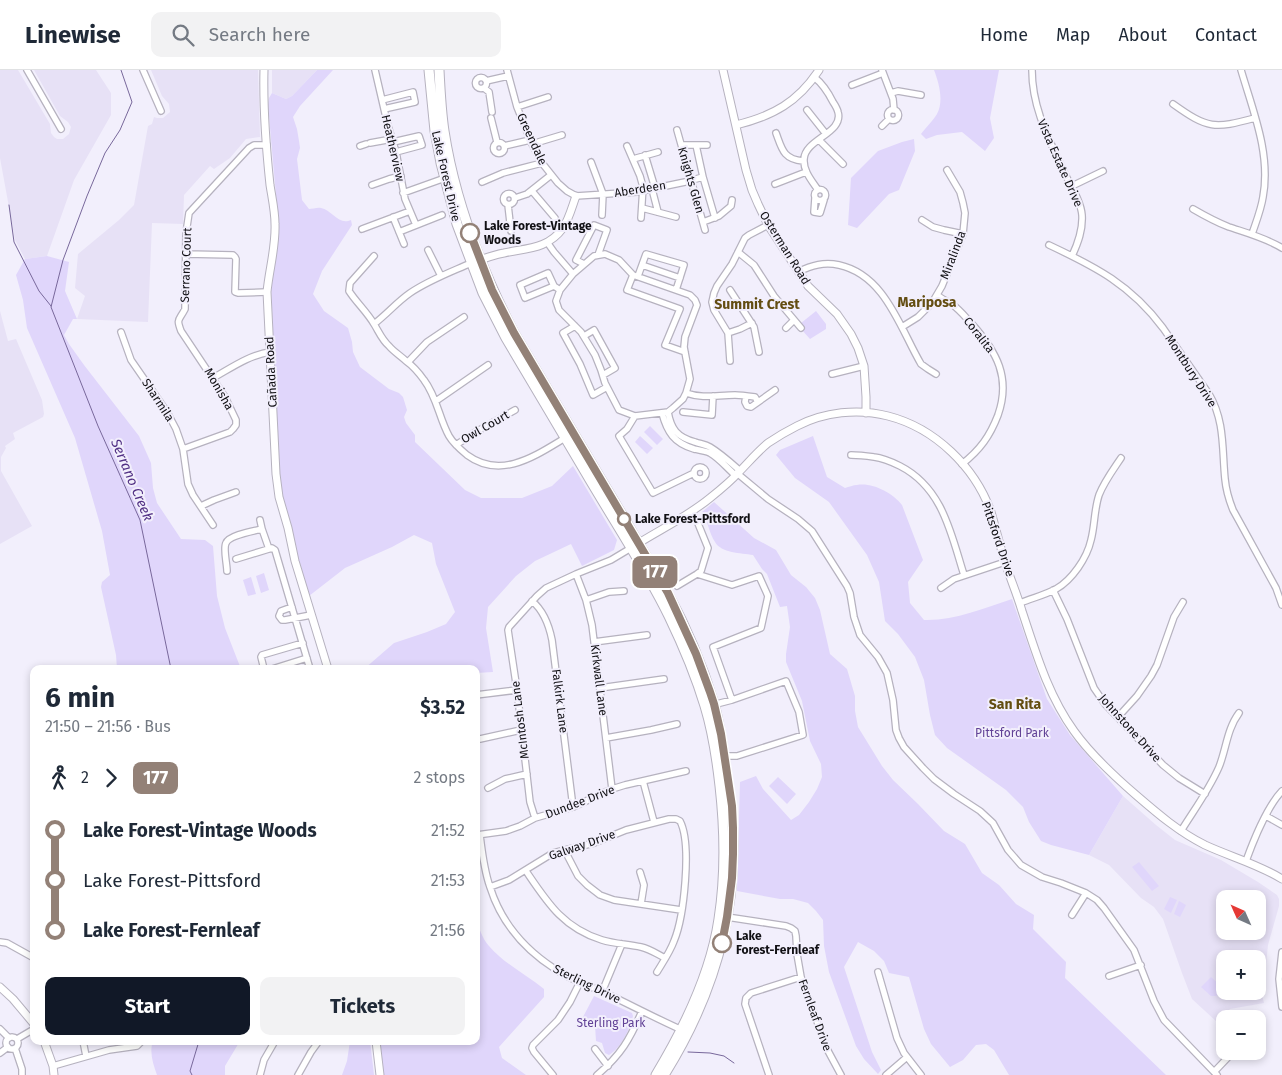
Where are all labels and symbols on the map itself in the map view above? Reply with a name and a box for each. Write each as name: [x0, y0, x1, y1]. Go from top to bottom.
street label: Greendale: [514, 111, 550, 167]
street label: Heatherview: [379, 113, 408, 183]
street label: Vista Estate Drive: [1034, 117, 1086, 209]
street label: Lake Forest Drive: [429, 129, 463, 223]
street label: Knights Glen: [675, 145, 707, 215]
street label: Aberdeen: [613, 178, 667, 200]
street label: Osterman Road: [757, 209, 813, 287]
place label: Lake Forest-Vintage Woods: [484, 219, 592, 247]
marker: Lake Forest-Vintage Woods: [460, 223, 480, 243]
street label: Serrano Court: [178, 227, 194, 303]
street label: Miralinda: [937, 229, 969, 281]
district label: Mariposa: [897, 294, 957, 311]
district label: Summit Crest: [714, 296, 800, 313]
street label: Coralita: [961, 314, 997, 356]
street label: Montbury Drive: [1162, 332, 1220, 410]
street label: Cañada Road: [262, 336, 280, 408]
street label: Monisha: [201, 366, 237, 412]
street label: Sharmila: [139, 376, 177, 424]
street label: Owl Court: [459, 407, 512, 446]
water label: Serrano Creek: [107, 436, 157, 524]
street label: Pittsford Drive: [979, 500, 1017, 578]
marker: Lake Forest-Pittsford: [617, 512, 631, 526]
place label: Lake Forest-Pittsford: [635, 512, 750, 526]
line badge: 177: [626, 556, 684, 588]
street label: Kirkwall Lane: [588, 643, 610, 717]
street label: Falkirk Lane: [549, 668, 571, 734]
street label: McIntosh Lane: [508, 680, 532, 760]
street label: Johnstone Drive: [1096, 691, 1164, 765]
district label: San Rita: [989, 696, 1042, 713]
park label: Pittsford Park: [975, 726, 1050, 740]
street label: Dundee Drive: [543, 782, 617, 822]
street label: Galway Drive: [547, 827, 617, 863]
north arrow: [1216, 890, 1266, 940]
place label: Lake Forest-Fernleaf: [736, 929, 821, 957]
marker: Lake Forest-Fernleaf: [712, 933, 732, 953]
street label: Sterling Drive: [551, 962, 623, 1006]
street label: Fernleaf Drive: [796, 977, 834, 1053]
park label: Sterling Park: [577, 1016, 646, 1030]

